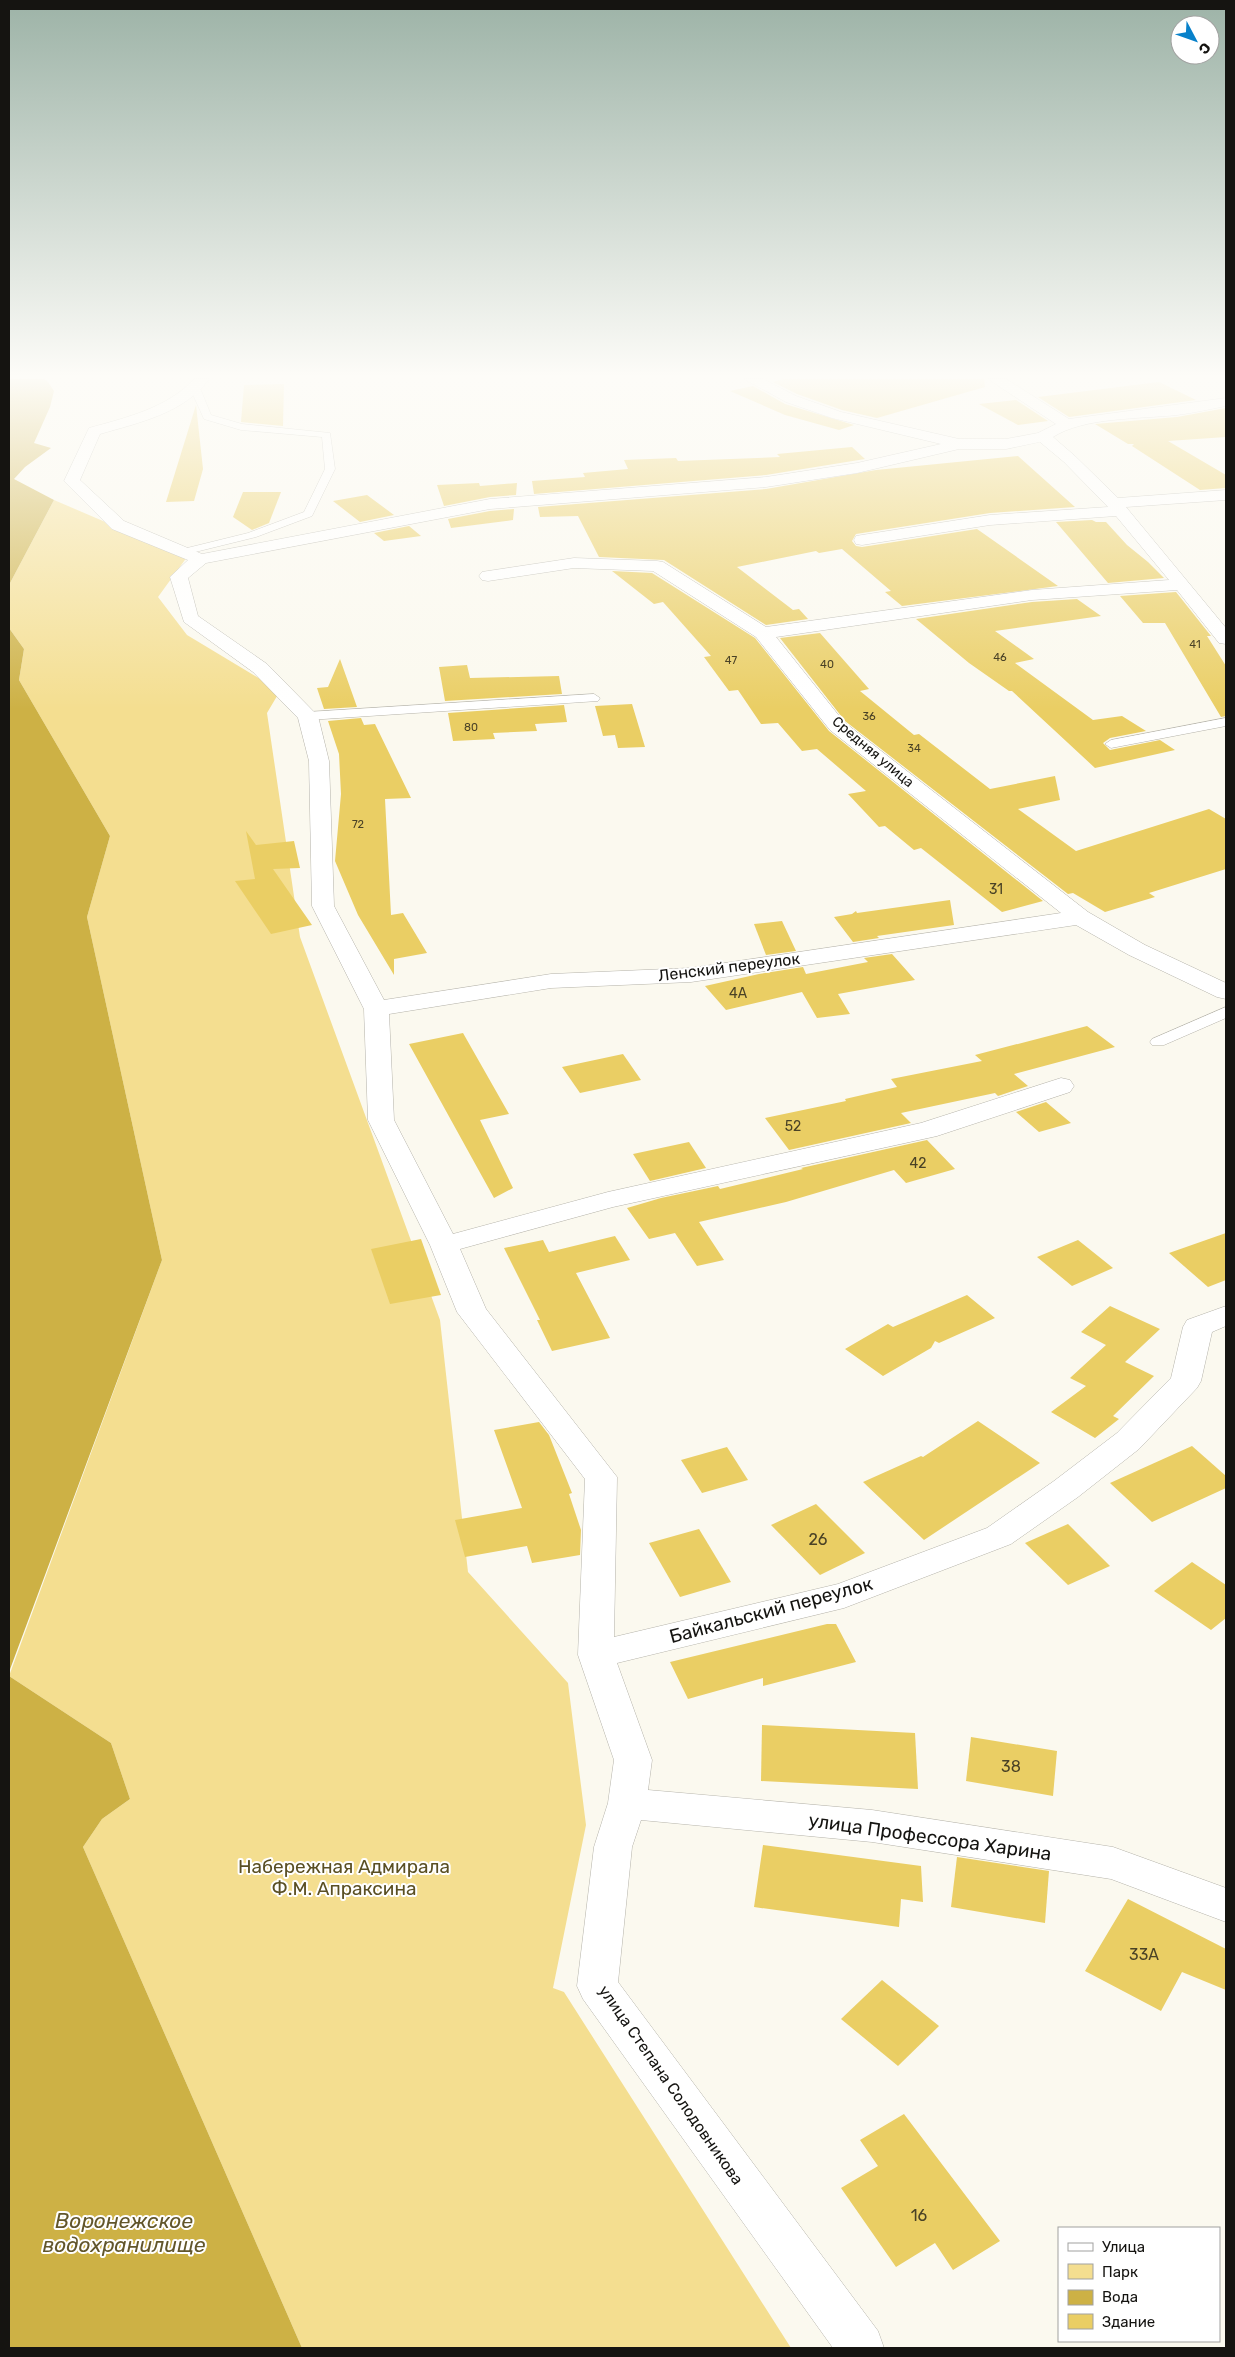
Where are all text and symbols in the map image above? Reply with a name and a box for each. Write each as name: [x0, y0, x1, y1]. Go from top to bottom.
north arrow: [1170, 15, 1220, 65]
text: С: [1195, 39, 1214, 58]
house number: 41: [1189, 638, 1201, 651]
house number: 46: [993, 651, 1007, 664]
house number: 47: [725, 654, 737, 667]
house number: 40: [820, 658, 834, 671]
house number: 36: [862, 710, 876, 723]
street label: Средняя улица: [829, 713, 917, 791]
house number: 80: [464, 721, 478, 734]
house number: 34: [907, 742, 921, 755]
house number: 72: [352, 818, 364, 831]
house number: 31: [989, 881, 1003, 898]
street label: Ленский переулок: [657, 949, 801, 985]
house number: 4А: [729, 985, 748, 1002]
house number: 52: [785, 1118, 801, 1135]
house number: 42: [910, 1155, 926, 1172]
house number: 26: [808, 1530, 828, 1549]
street label: Байкальский переулок: [667, 1572, 875, 1648]
house number: 38: [1001, 1757, 1021, 1776]
street label: улица Профессора Харина: [807, 1809, 1053, 1865]
park label: Набережная Адмирала Ф.М. Апраксина: [238, 1855, 450, 1900]
house number: 33А: [1129, 1945, 1159, 1964]
street label: улица Степана Солодовникова: [595, 1982, 747, 2188]
house number: 16: [911, 2206, 928, 2225]
water label: Воронежское водохранилище: [42, 2208, 206, 2257]
legend: [1058, 2227, 1220, 2342]
text: Улица: [1102, 2238, 1145, 2256]
text: Парк: [1102, 2263, 1138, 2281]
text: Вода: [1102, 2288, 1138, 2306]
text: Здание: [1102, 2313, 1155, 2331]

